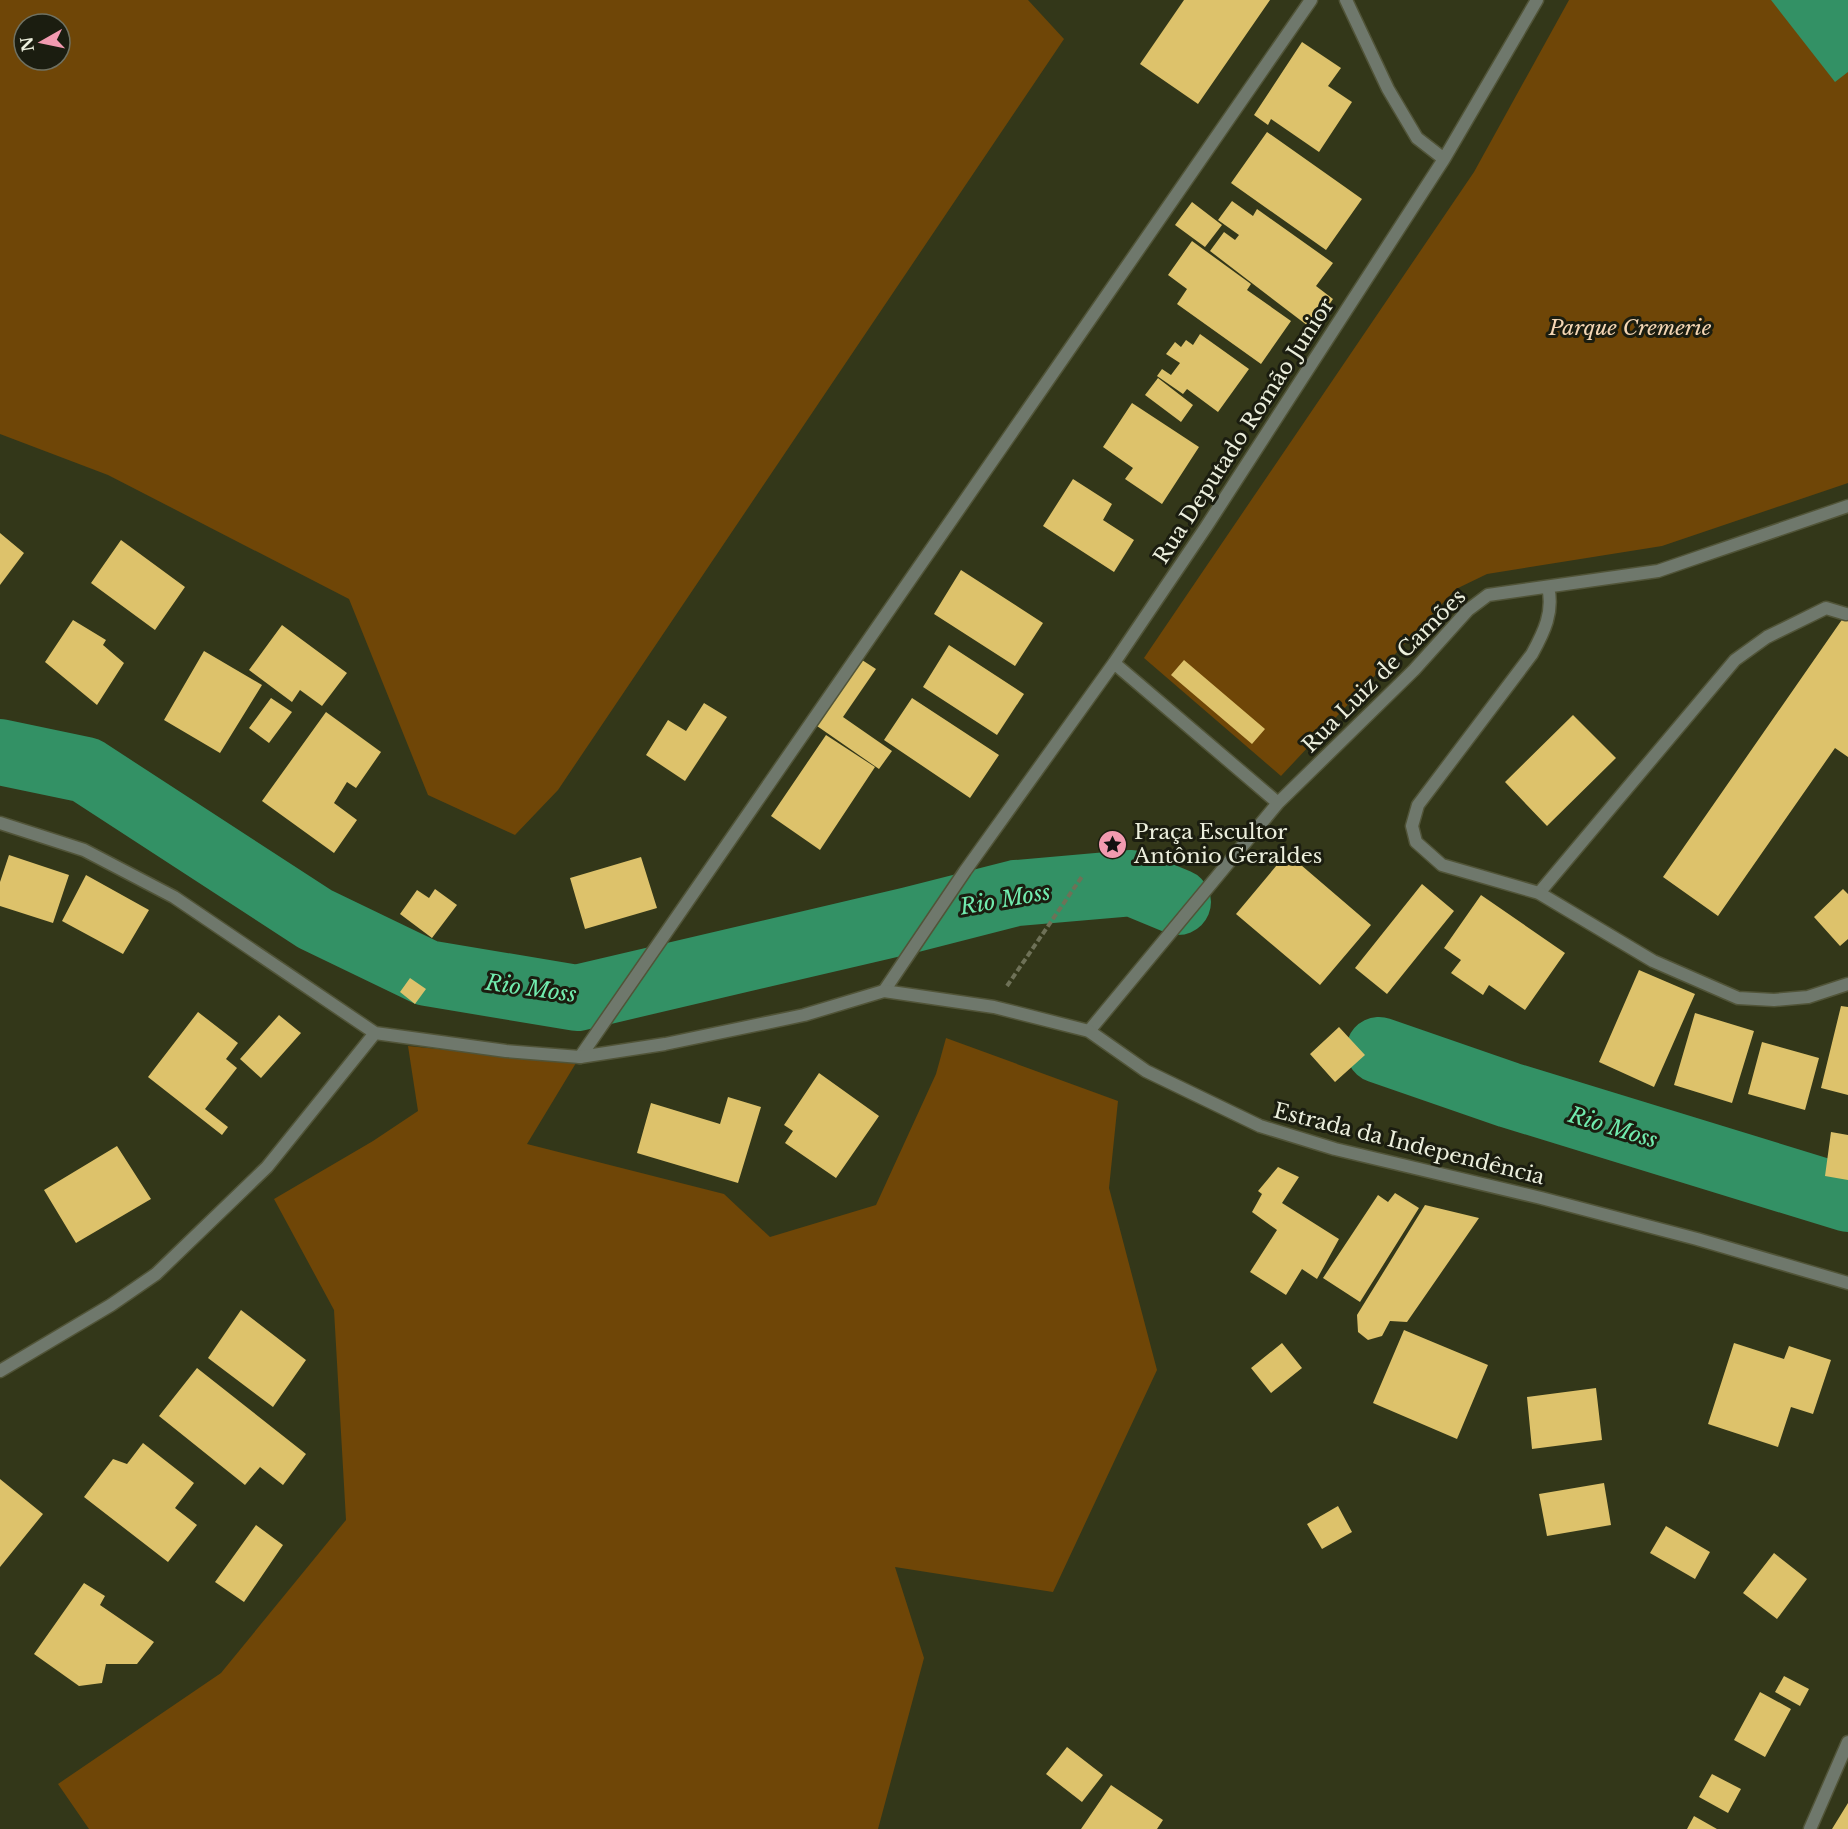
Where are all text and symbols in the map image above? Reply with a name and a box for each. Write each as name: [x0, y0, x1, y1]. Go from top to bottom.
north arrow: [12, 12, 72, 72]
text: N: [16, 35, 38, 53]
street label: Rua Deputado Romão Junior: [1148, 293, 1340, 569]
park label: Parque Cremerie: [1548, 315, 1712, 341]
street label: Rua Luiz de Camões: [1297, 584, 1471, 758]
place label: Praça Escultor Antônio Geraldes: [1133, 819, 1322, 869]
place icon: Praça Escultor Antônio Geraldes: [1097, 828, 1129, 860]
water label: Rio Moss: [957, 878, 1053, 921]
water label: Rio Moss: [483, 969, 578, 1008]
street label: Estrada da Independência: [1271, 1098, 1548, 1190]
water label: Rio Moss: [1564, 1101, 1661, 1154]

